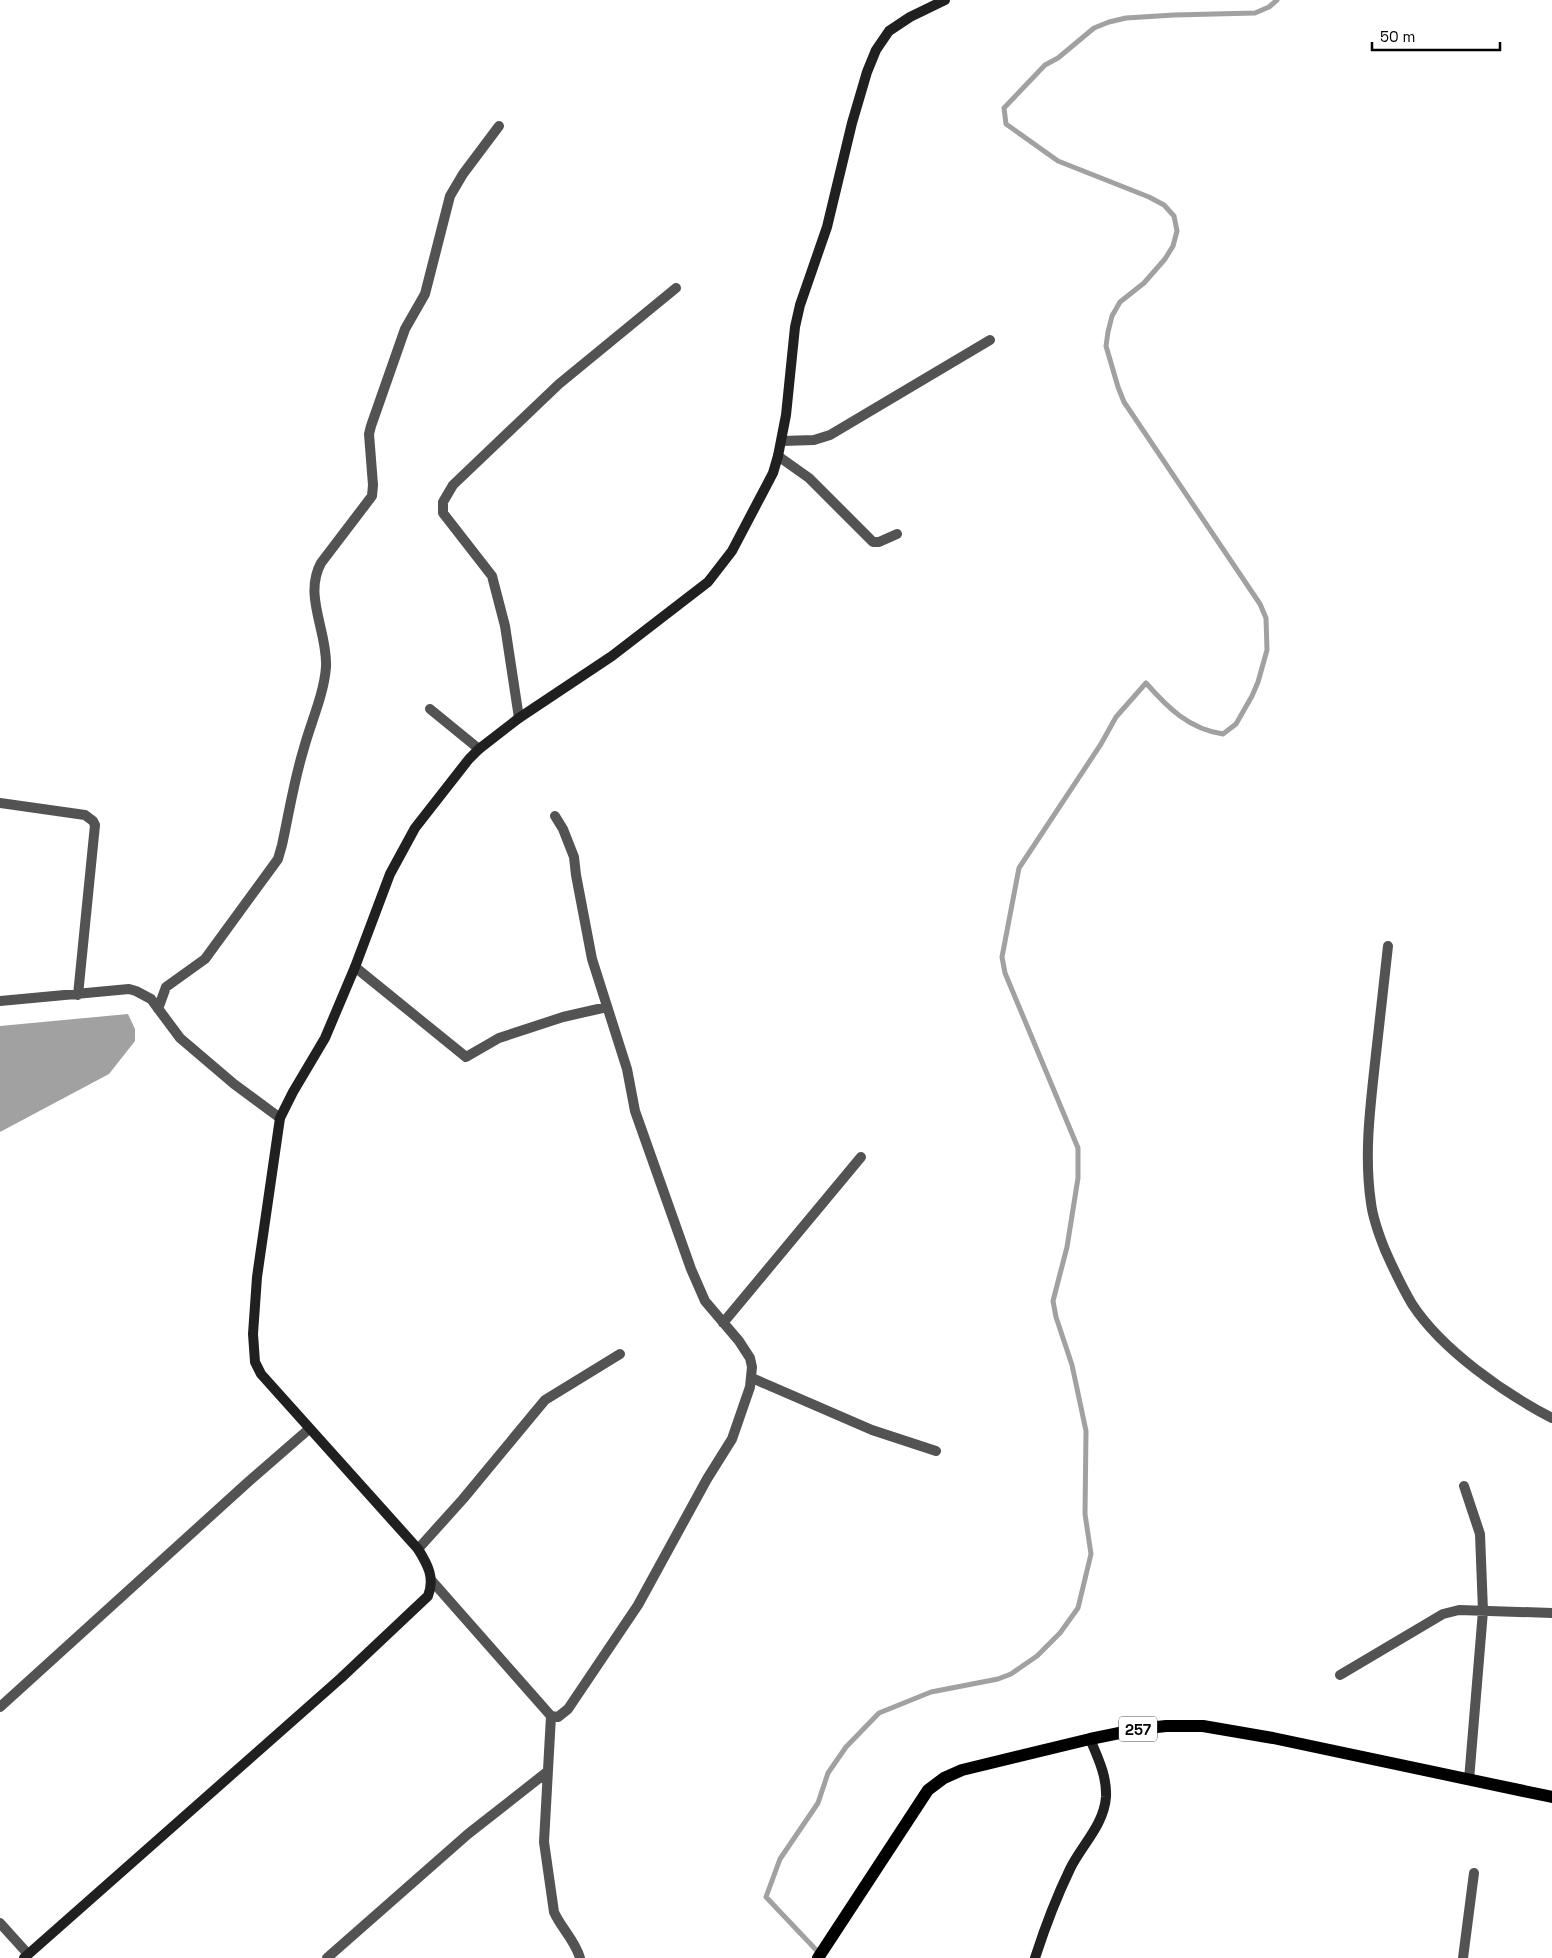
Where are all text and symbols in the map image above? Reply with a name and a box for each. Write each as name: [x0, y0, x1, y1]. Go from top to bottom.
scale bar: [1372, 20, 1500, 52]
text: 50 m: [1380, 27, 1415, 46]
road number: 257: [1119, 1716, 1157, 1742]

